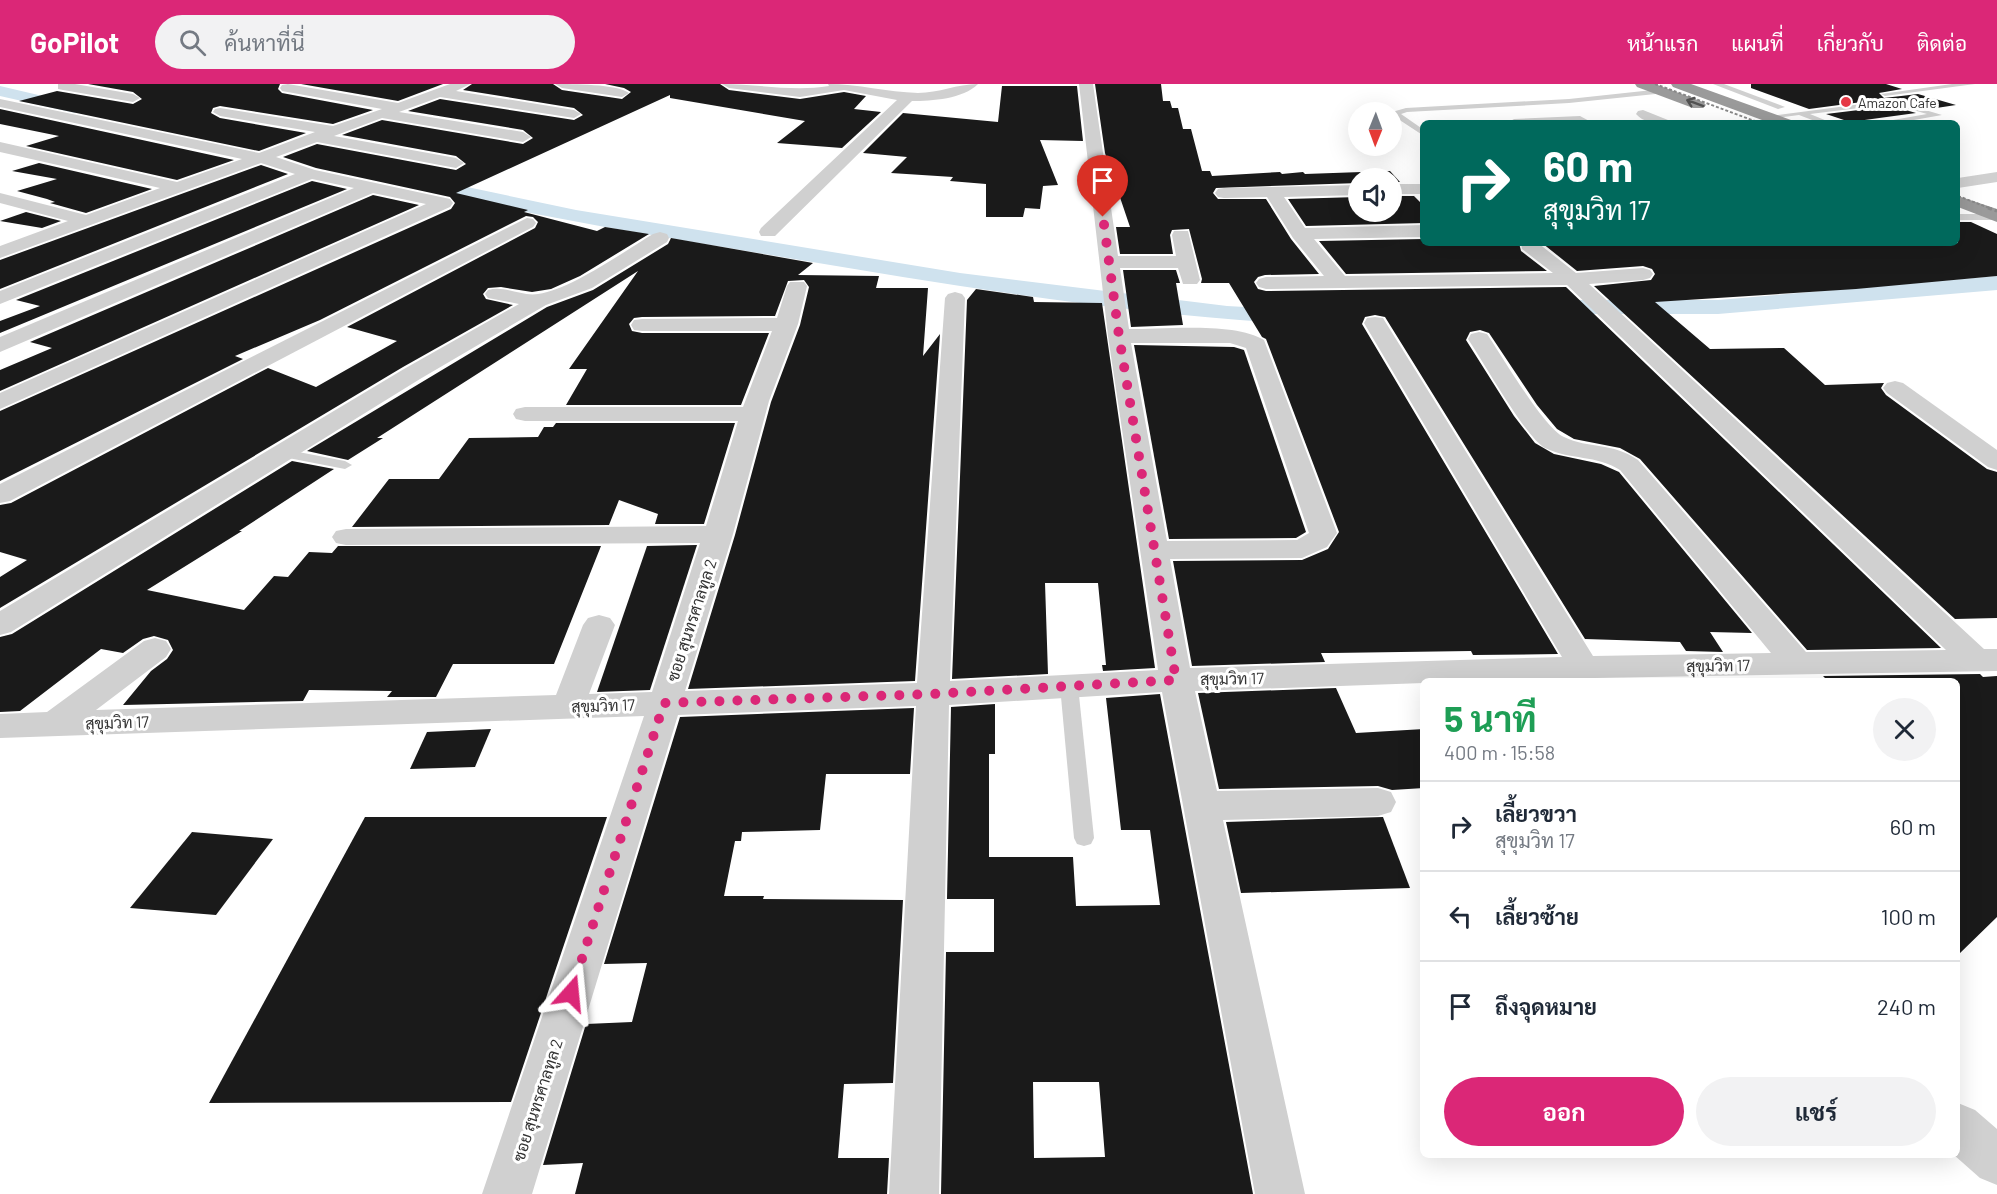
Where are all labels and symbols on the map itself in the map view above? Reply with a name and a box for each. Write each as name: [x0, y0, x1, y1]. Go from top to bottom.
place label: Amazon Cafe: [1858, 94, 1937, 111]
marker: Amazon Cafe: [1839, 95, 1853, 109]
one-way arrow: [1686, 97, 1705, 108]
north arrow: [1348, 102, 1402, 156]
pin: [1077, 155, 1128, 217]
street label: ซอย สุนทรศาลทูล 2: [662, 556, 723, 685]
street label: สุขุมวิท 17: [1686, 655, 1750, 678]
street label: สุขุมวิท 17: [1200, 668, 1264, 691]
street label: สุขุมวิท 17: [571, 694, 636, 719]
street label: สุขุมวิท 17: [85, 711, 150, 736]
position arrow: [539, 961, 603, 1025]
street label: ซอย สุนทรศาลทูล 2: [508, 1036, 569, 1165]

